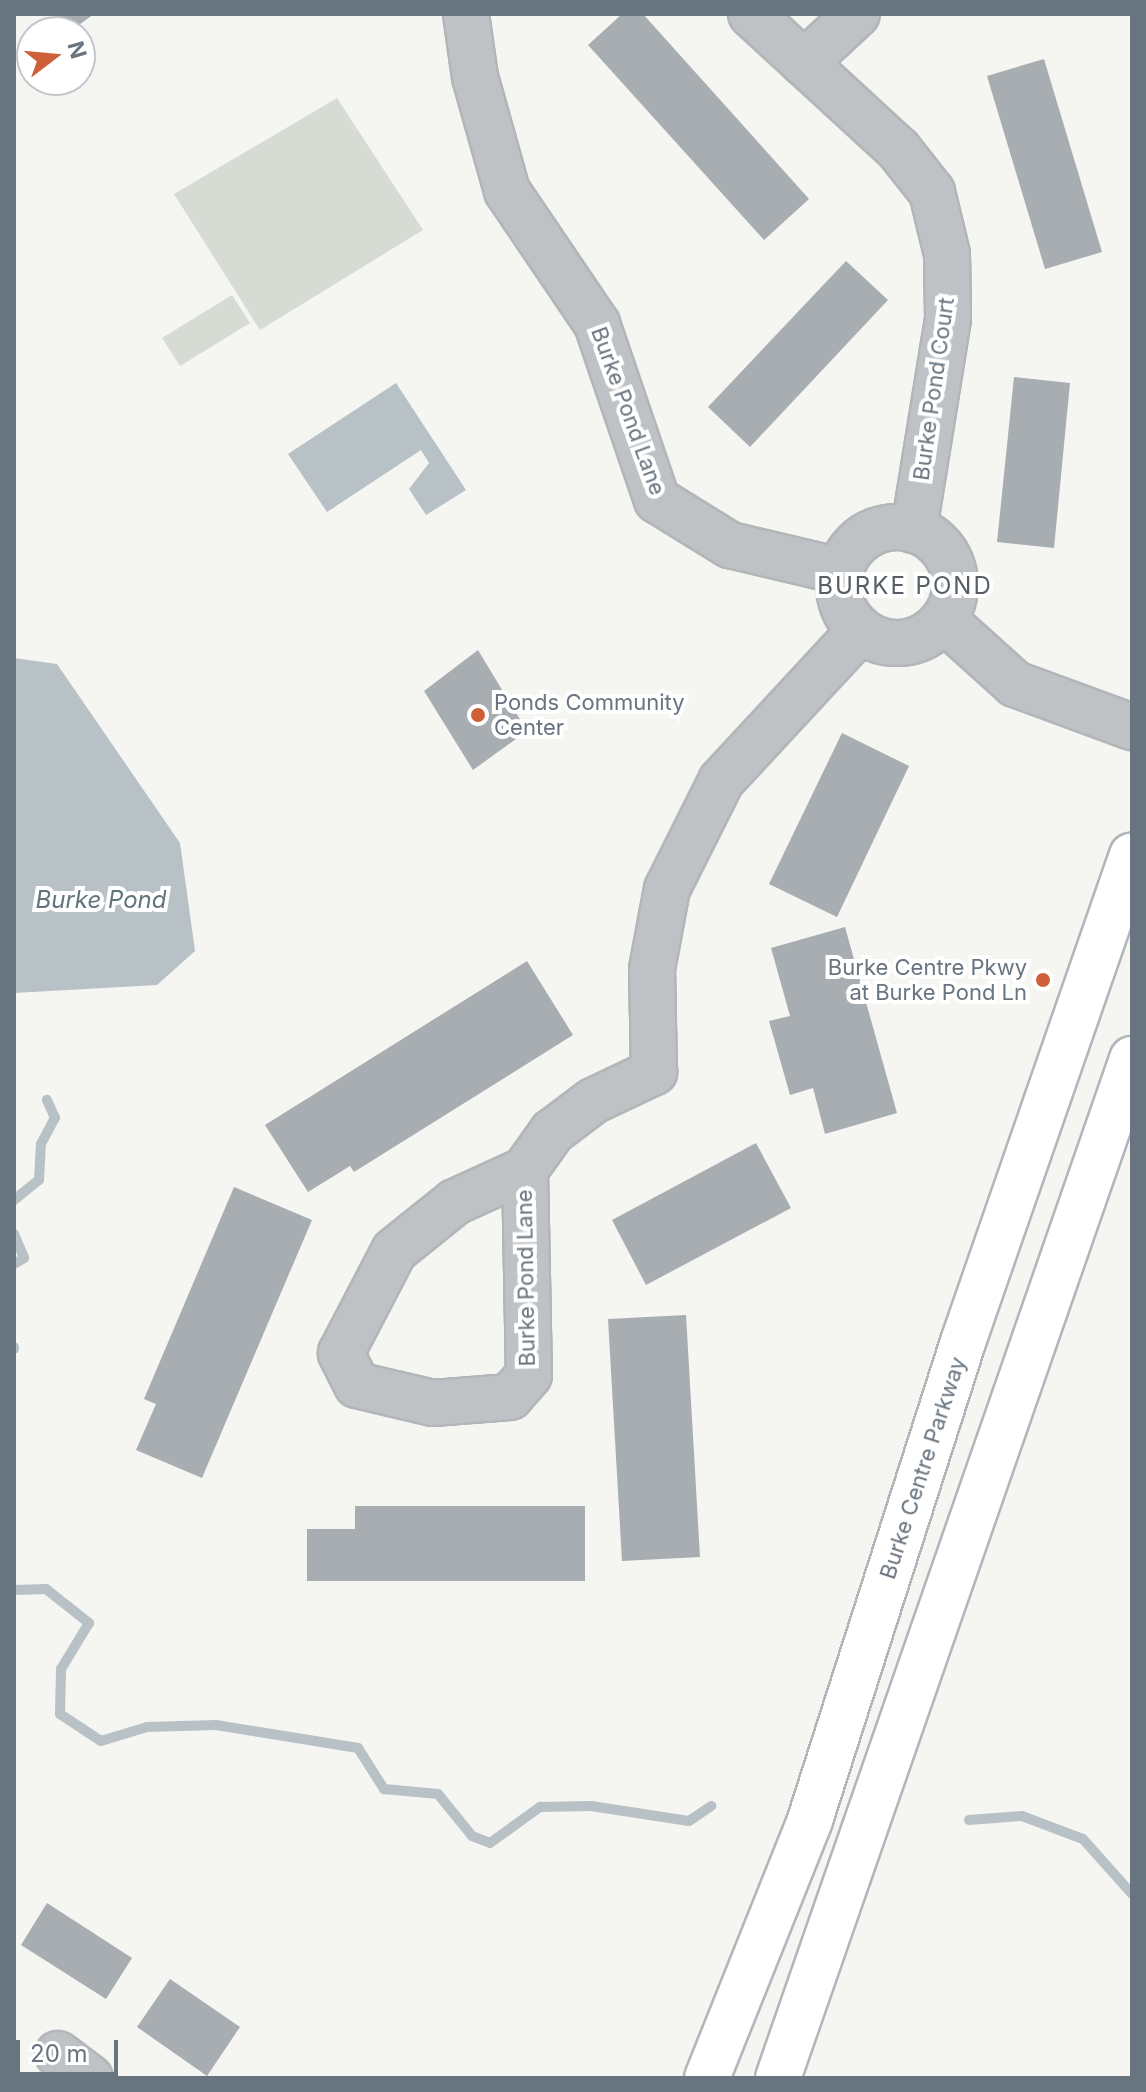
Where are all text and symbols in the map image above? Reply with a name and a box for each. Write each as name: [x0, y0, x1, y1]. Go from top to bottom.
north arrow: [16, 16, 96, 96]
text: N: [62, 38, 92, 62]
street label: Burke Pond Court: [908, 296, 960, 482]
street label: Burke Pond Lane: [585, 323, 671, 499]
district label: BURKE POND: [817, 572, 993, 600]
place label: Ponds Community Center: [494, 689, 685, 740]
marker: Ponds Community Center: [469, 706, 487, 724]
water label: Burke Pond: [35, 886, 167, 914]
place label: Burke Centre Pkwy at Burke Pond Ln: [828, 954, 1027, 1006]
marker: Burke Centre Pkwy at Burke Pond Ln: [1034, 971, 1052, 989]
street label: Burke Pond Lane: [511, 1189, 541, 1367]
street label: Burke Centre Parkway: [875, 1354, 971, 1582]
scale bar: [20, 2024, 122, 2074]
text: 20 m: [30, 2039, 88, 2068]

